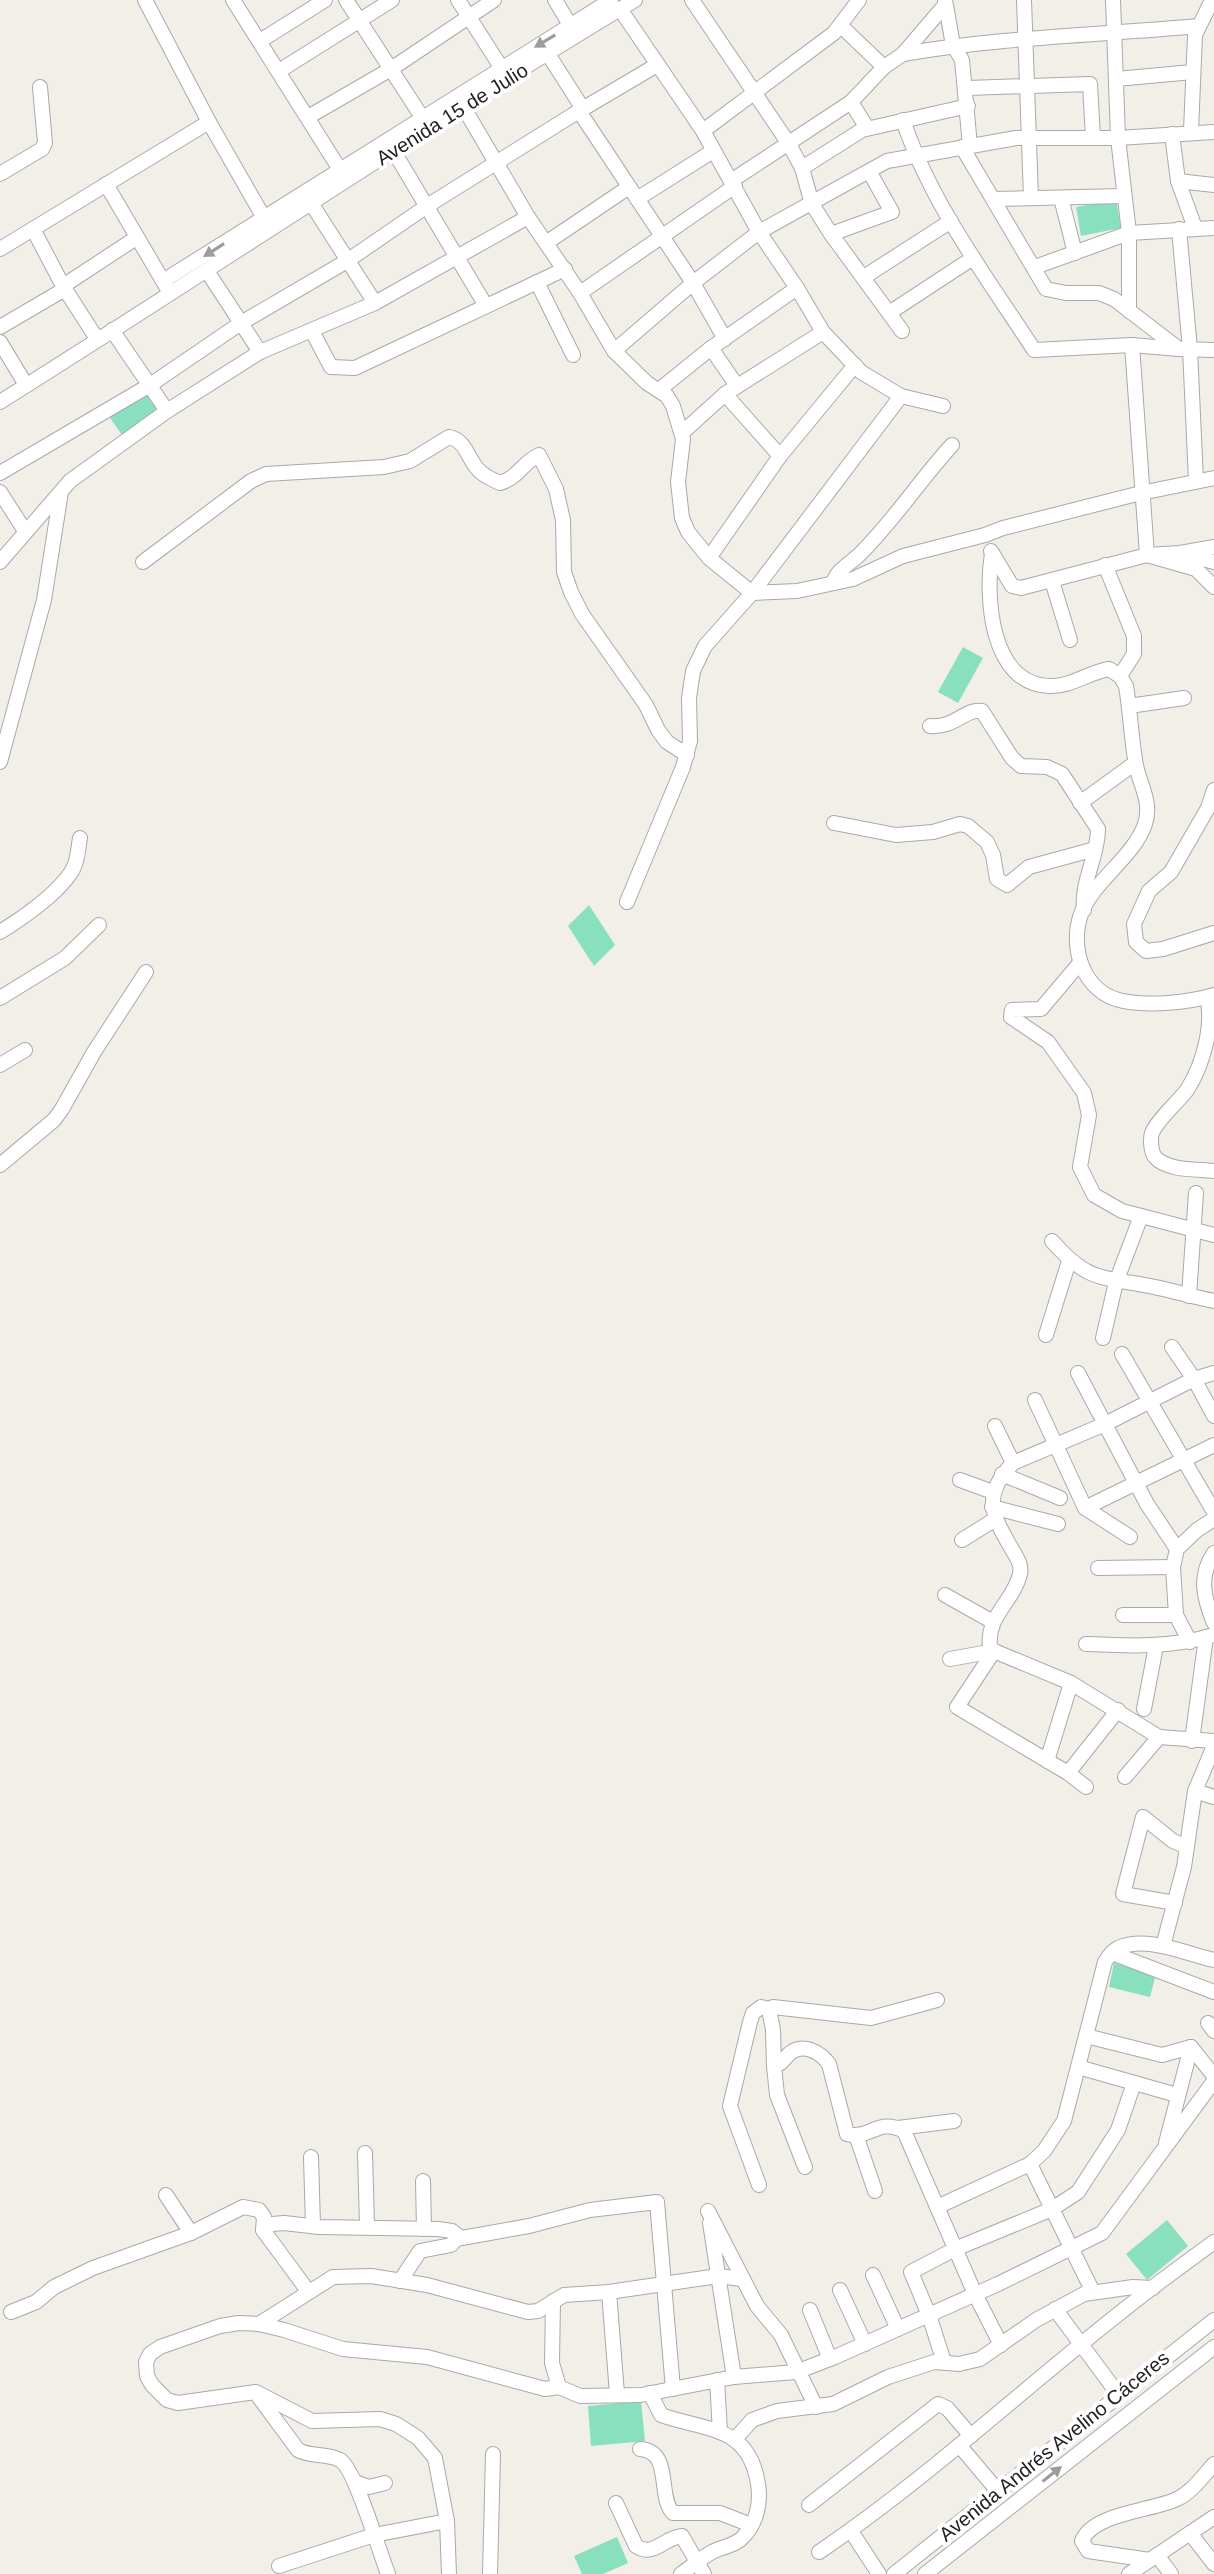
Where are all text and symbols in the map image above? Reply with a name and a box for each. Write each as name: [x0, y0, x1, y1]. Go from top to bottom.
one-way arrow: [534, 33, 556, 47]
street label: Avenida 15 de Julio: [372, 59, 532, 169]
one-way arrow: [203, 242, 225, 256]
street label: Avenida Andrés Avelino Cáceres: [935, 2346, 1173, 2546]
one-way arrow: [1042, 2467, 1062, 2483]

